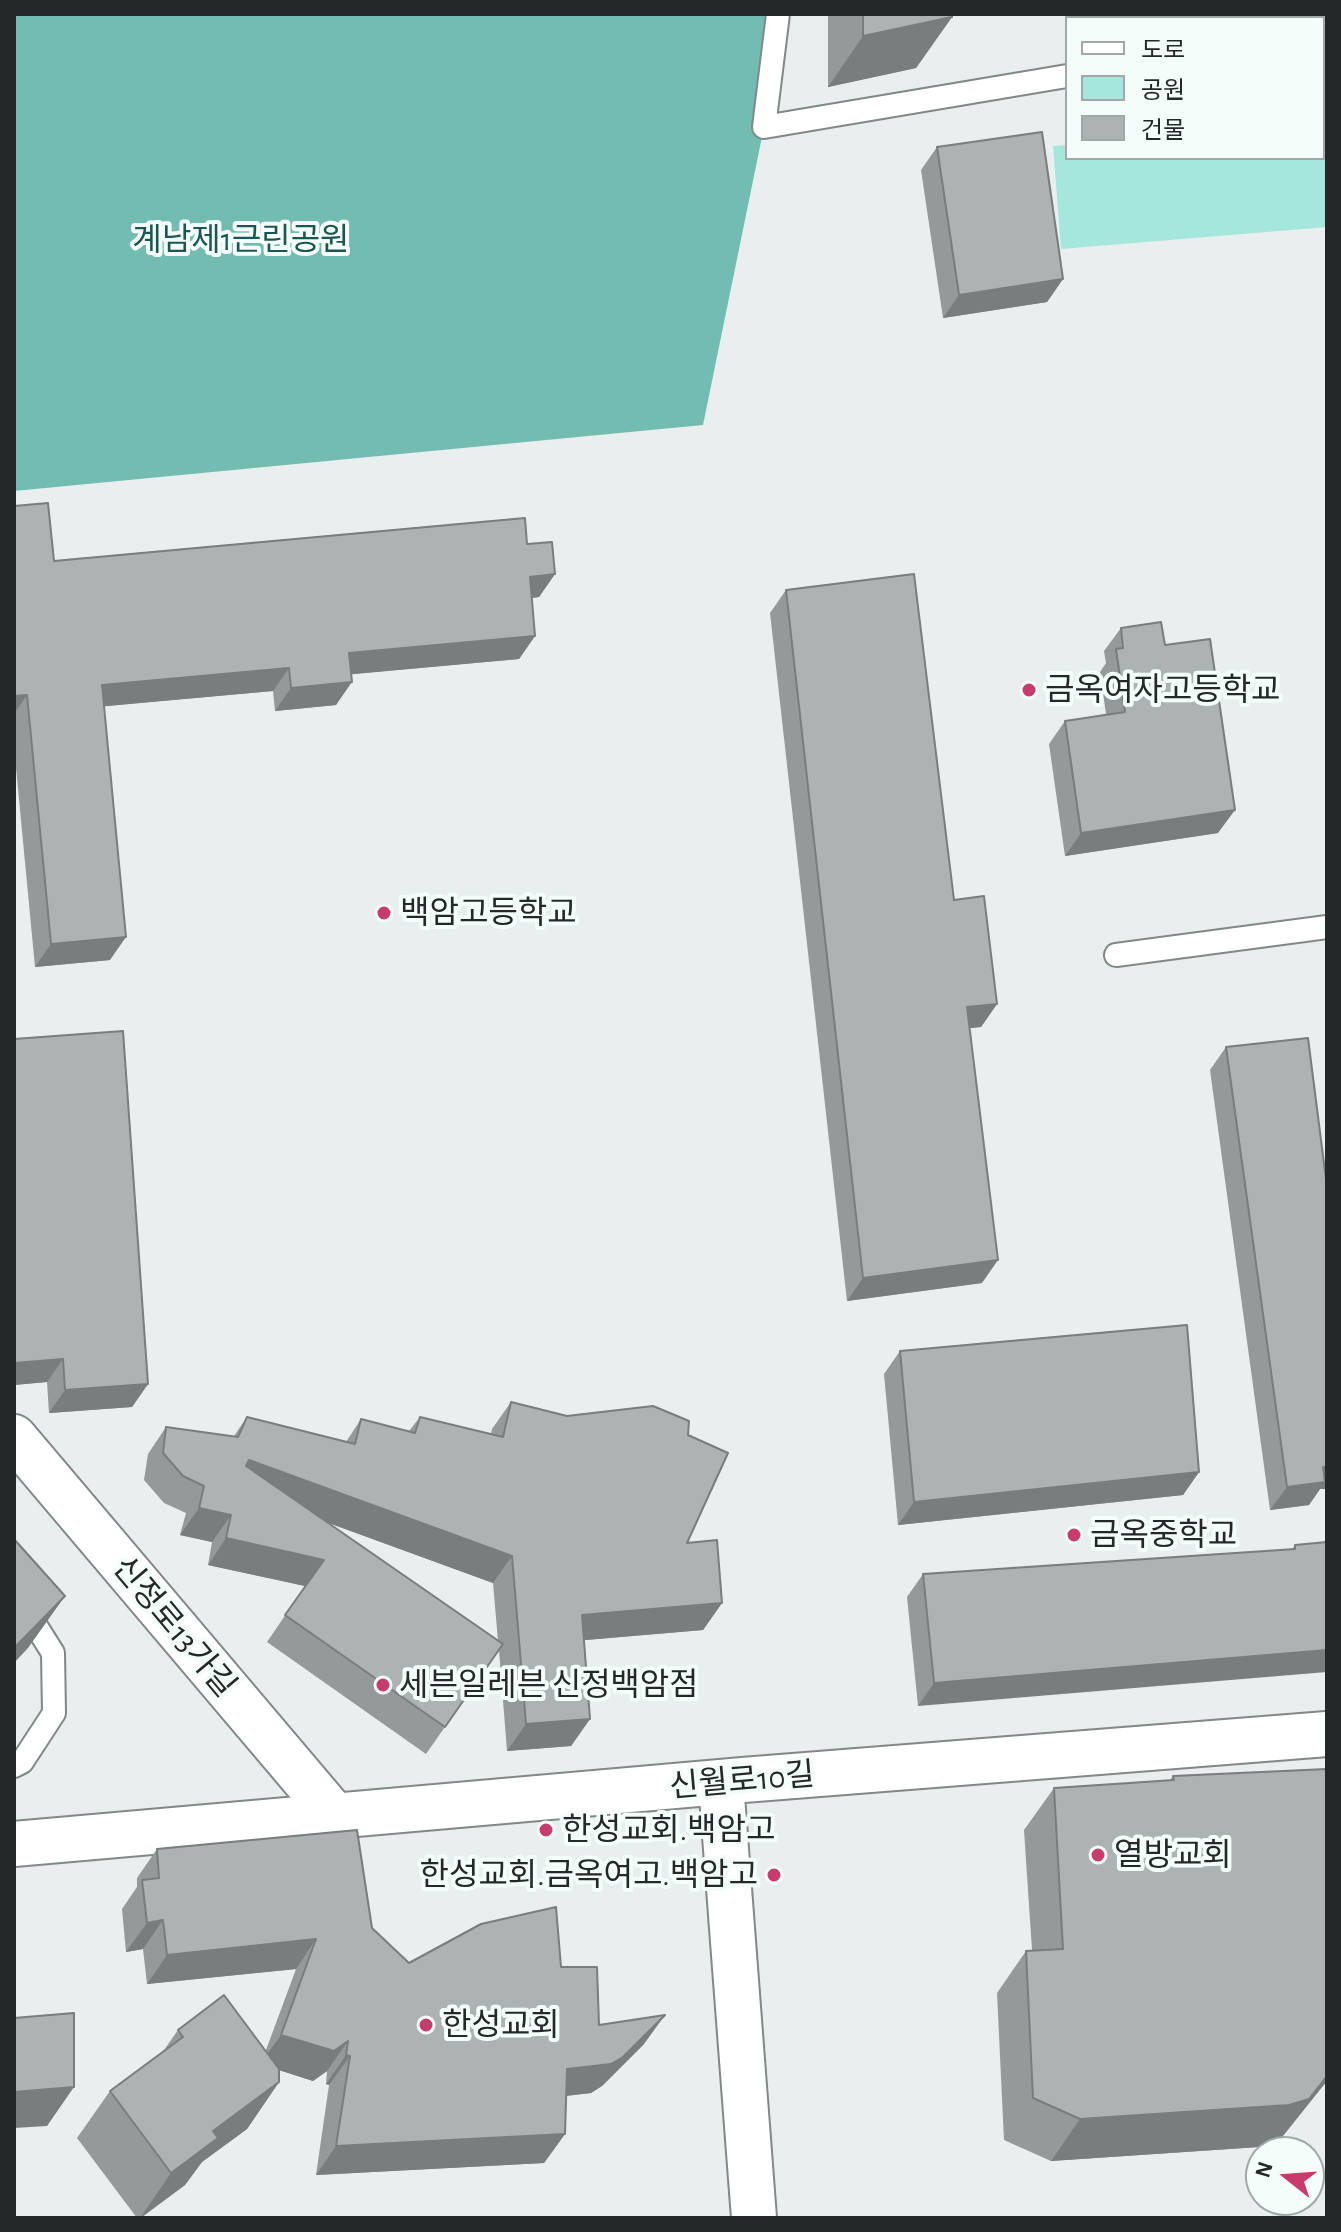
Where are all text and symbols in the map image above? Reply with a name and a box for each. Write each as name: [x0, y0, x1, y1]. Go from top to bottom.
legend: [1065, 16, 1325, 160]
text: 도로: [1141, 39, 1185, 63]
text: 공원: [1141, 79, 1185, 103]
text: 건물: [1141, 119, 1185, 143]
park label: 계남제1근린공원: [132, 221, 350, 259]
place label: 금옥여자고등학교: [1045, 671, 1281, 709]
marker: 금옥여자고등학교: [1020, 681, 1038, 699]
place label: 백암고등학교: [400, 894, 577, 932]
marker: 백암고등학교: [375, 904, 393, 922]
place label: 금옥중학교: [1090, 1516, 1237, 1554]
marker: 금옥중학교: [1065, 1526, 1083, 1544]
street label: 신정로13가길: [104, 1549, 244, 1705]
place label: 세븐일레븐 신정백암점: [399, 1666, 699, 1704]
marker: 세븐일레븐 신정백암점: [374, 1676, 392, 1694]
street label: 신월로10길: [668, 1756, 816, 1806]
place label: 한성교회.백암고: [562, 1811, 775, 1849]
marker: 한성교회.백암고: [537, 1821, 555, 1839]
place label: 열방교회: [1114, 1836, 1232, 1874]
marker: 열방교회: [1089, 1846, 1107, 1864]
place label: 한성교회.금옥여고.백암고: [420, 1856, 758, 1894]
marker: 한성교회.금옥여고.백암고: [765, 1866, 783, 1884]
place label: 한성교회: [442, 2006, 560, 2044]
marker: 한성교회: [417, 2016, 435, 2034]
north arrow: [1245, 2136, 1325, 2216]
text: N: [1251, 2159, 1277, 2180]

